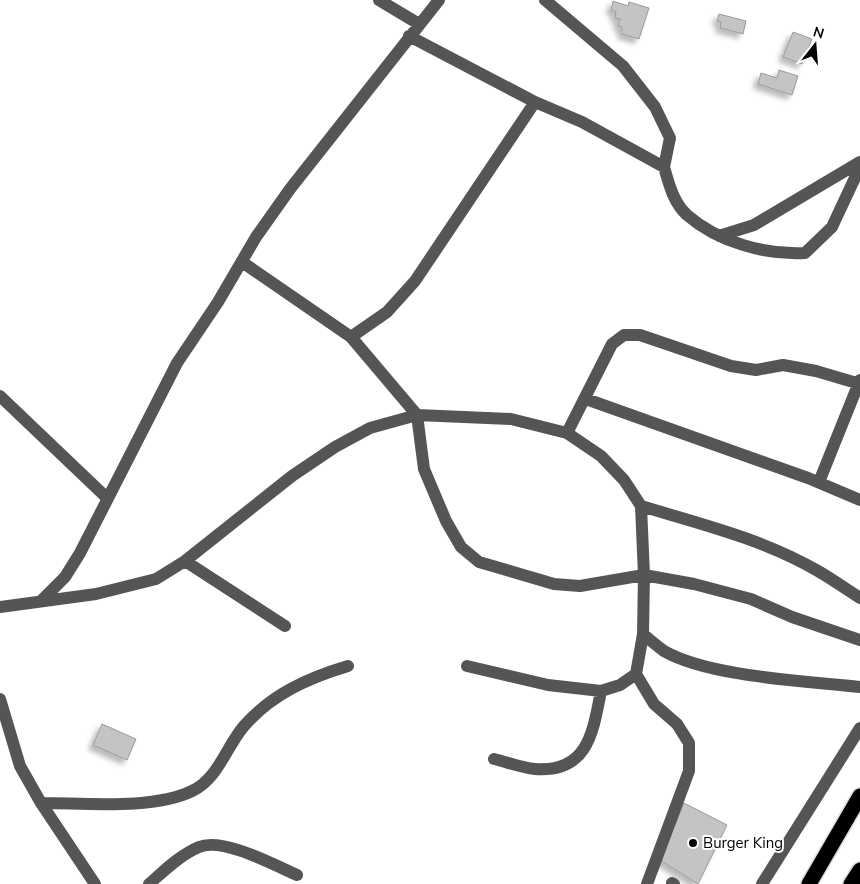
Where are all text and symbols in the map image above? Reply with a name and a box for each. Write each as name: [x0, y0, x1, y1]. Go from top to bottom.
north arrow: [790, 20, 840, 70]
text: N: [811, 22, 826, 44]
place label: Burger King: [703, 833, 783, 853]
marker: Burger King: [687, 837, 699, 849]

